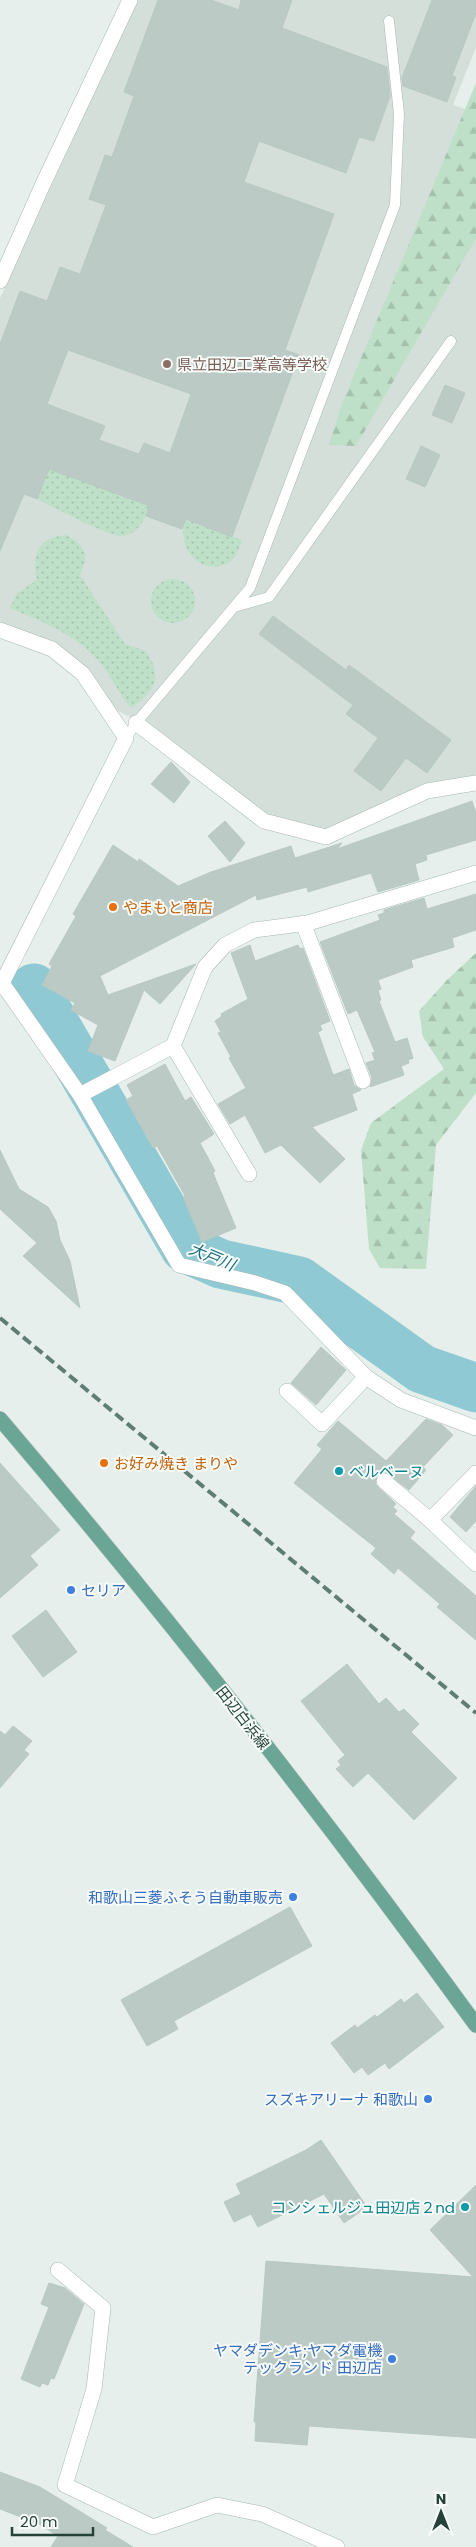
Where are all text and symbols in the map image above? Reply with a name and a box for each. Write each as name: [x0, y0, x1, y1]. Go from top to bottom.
place label: 県立田辺工業高等学校: [177, 354, 327, 375]
marker: 県立田辺工業高等学校: [161, 358, 173, 370]
place label: やまもと商店: [123, 897, 213, 918]
marker: やまもと商店: [107, 901, 119, 913]
water label: 大戸川: [185, 1237, 240, 1277]
place label: お好み焼き まりや: [114, 1453, 238, 1474]
marker: お好み焼き まりや: [98, 1457, 110, 1469]
place label: ベルベーヌ: [349, 1461, 424, 1482]
marker: ベルベーヌ: [333, 1465, 345, 1477]
place label: セリア: [81, 1580, 126, 1601]
marker: セリア: [65, 1584, 77, 1596]
street label: 田辺白浜線: [212, 1682, 274, 1754]
place label: 和歌山三菱ふそう自動車販売: [88, 1887, 283, 1908]
marker: 和歌山三菱ふそう自動車販売: [287, 1891, 299, 1903]
place label: スズキアリーナ 和歌山: [264, 2089, 418, 2110]
marker: スズキアリーナ 和歌山: [422, 2093, 434, 2105]
place label: コンシェルジュ田辺店２nd: [271, 2197, 455, 2218]
marker: コンシェルジュ田辺店２nd: [459, 2201, 471, 2213]
place label: ヤマダデンキ;ヤマダ電機 テックランド 田辺店: [213, 2340, 382, 2378]
marker: ヤマダデンキ;ヤマダ電機 テックランド 田辺店: [386, 2353, 398, 2365]
north arrow: [416, 2487, 466, 2537]
text: N: [436, 2489, 446, 2509]
scale bar: [12, 2504, 94, 2536]
text: 20 m: [20, 2511, 58, 2532]

